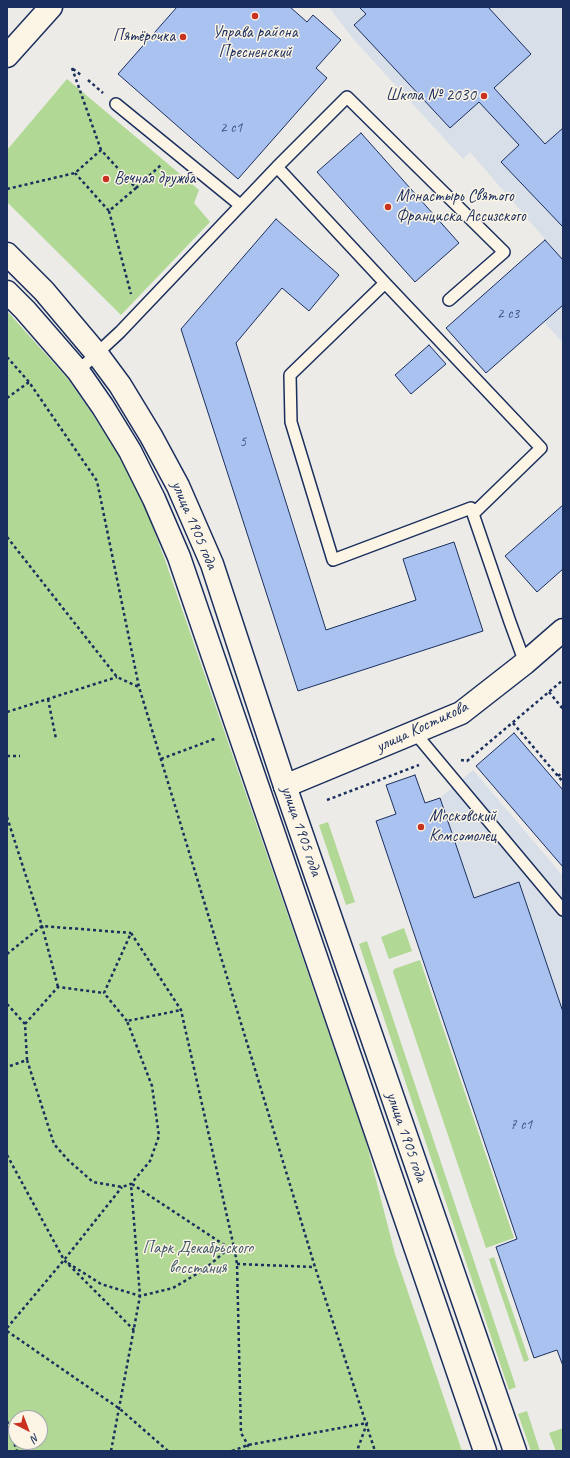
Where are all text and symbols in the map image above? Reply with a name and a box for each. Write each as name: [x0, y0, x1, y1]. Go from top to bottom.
marker: Управа района Пресненский: [250, 11, 260, 21]
place label: Управа района Пресненский: [212, 23, 298, 63]
place label: Пятёрочка: [113, 27, 175, 47]
marker: Пятёрочка: [178, 32, 188, 42]
place label: Школа № 2030: [386, 86, 476, 106]
marker: Школа № 2030: [479, 91, 489, 101]
house number: 2 с1: [220, 119, 242, 137]
place label: Вечная дружба: [114, 169, 195, 189]
marker: Вечная дружба: [101, 174, 111, 184]
place label: Монастырь Святого Франциска Ассизского: [396, 187, 526, 227]
marker: Монастырь Святого Франциска Ассизского: [383, 202, 393, 212]
house number: 2 с3: [497, 305, 519, 323]
house number: 5: [240, 433, 246, 451]
street label: улица 1905 года: [166, 478, 222, 572]
street label: улица Костикова: [373, 697, 471, 757]
street label: улица 1905 года: [276, 783, 326, 879]
place label: Московский Комсомолец: [429, 807, 496, 847]
marker: Московский Комсомолец: [416, 822, 426, 832]
street label: улица 1905 года: [381, 1089, 431, 1185]
house number: 7 с1: [510, 1116, 532, 1134]
park label: Парк Декабрьского восстания: [143, 1239, 253, 1279]
north arrow: [8, 1410, 48, 1450]
text: N: [28, 1431, 43, 1446]

